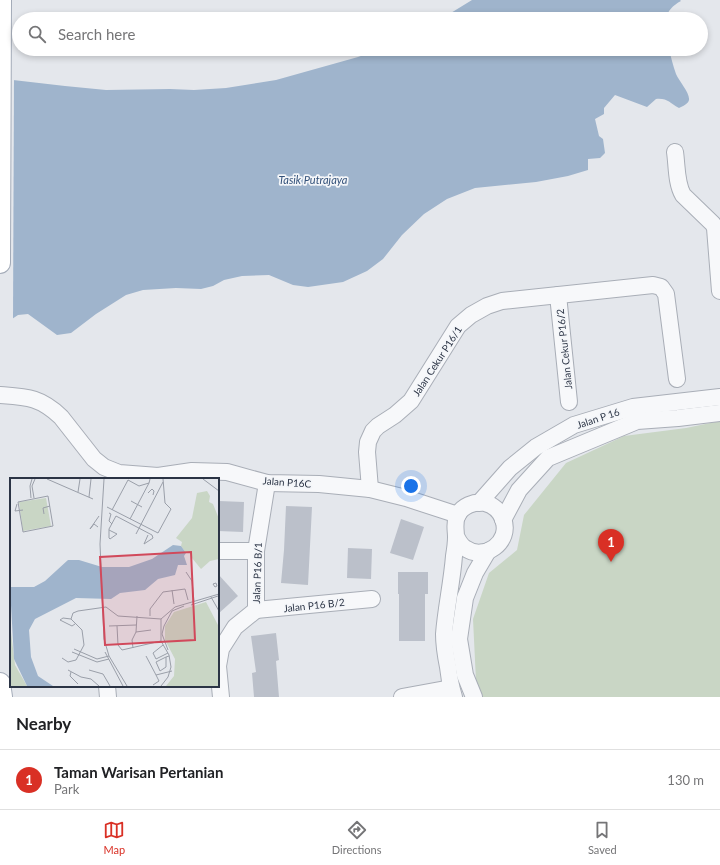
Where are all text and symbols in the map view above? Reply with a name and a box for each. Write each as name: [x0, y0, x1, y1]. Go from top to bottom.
search box: [12, 12, 708, 56]
icon: search: [26, 23, 48, 45]
text: Search here: [58, 25, 135, 43]
water label: Tasik Putrajaya: [279, 173, 348, 186]
street label: Jalan Cekur P16/2: [554, 308, 574, 390]
street label: Jalan Cekur P16/1: [410, 324, 464, 398]
street label: Jalan P 16: [575, 405, 621, 431]
street label: Jalan P16C: [262, 474, 312, 490]
your location: [401, 476, 421, 496]
inset map: [10, 478, 219, 687]
pin: 1: [598, 529, 624, 562]
street label: Jalan P16 B/1: [250, 542, 264, 604]
street label: Jalan P16 B/2: [283, 596, 345, 614]
text: Nearby: [16, 713, 71, 734]
text: Taman Warisan Pertanian: [54, 763, 223, 781]
text: 1: [25, 772, 33, 788]
text: 130 m: [667, 772, 704, 788]
text: Park: [54, 781, 79, 797]
tab: Map: [103, 819, 125, 856]
tab: Directions: [332, 819, 381, 856]
tab: Saved: [588, 819, 617, 856]

